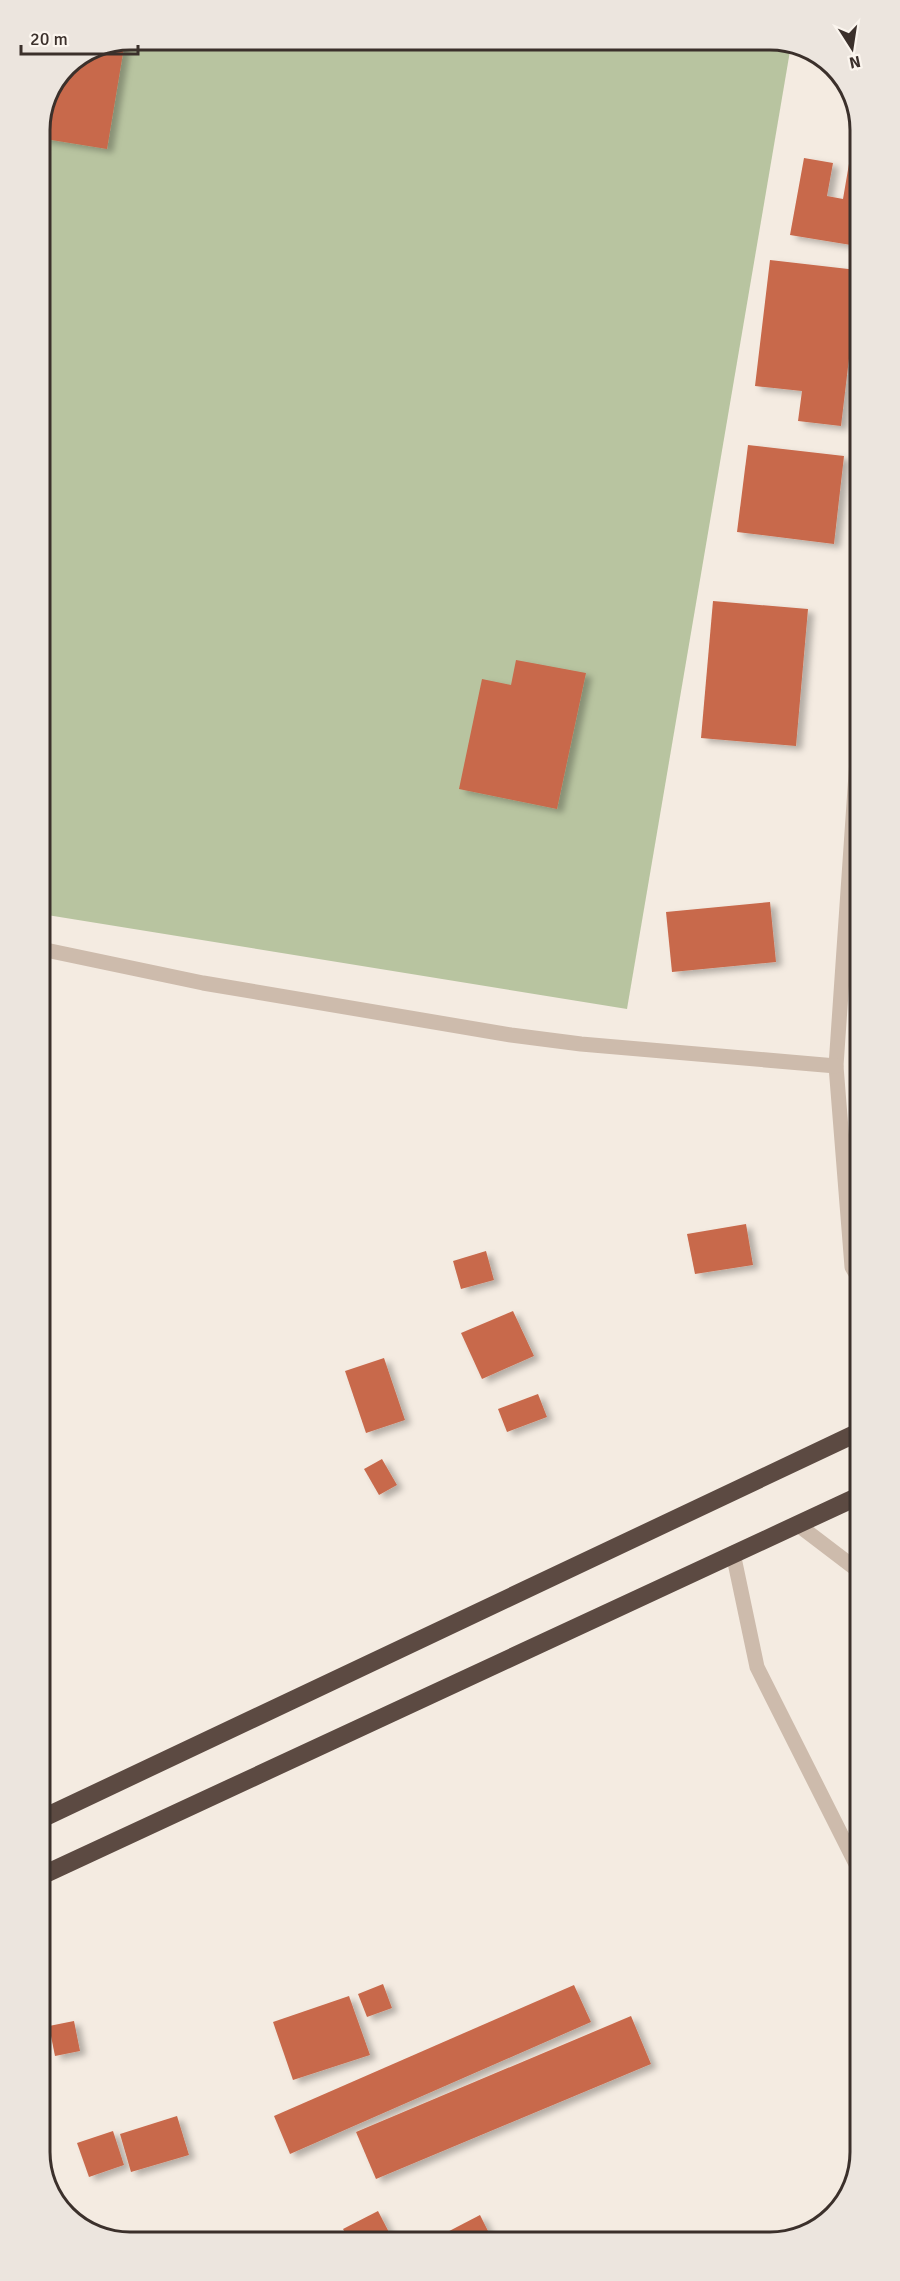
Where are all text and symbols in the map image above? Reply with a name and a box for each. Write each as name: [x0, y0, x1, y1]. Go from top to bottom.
scale bar: [21, 18, 138, 56]
north arrow: [822, 18, 882, 78]
text: 20 m: [30, 28, 68, 50]
text: N: [847, 51, 862, 73]

